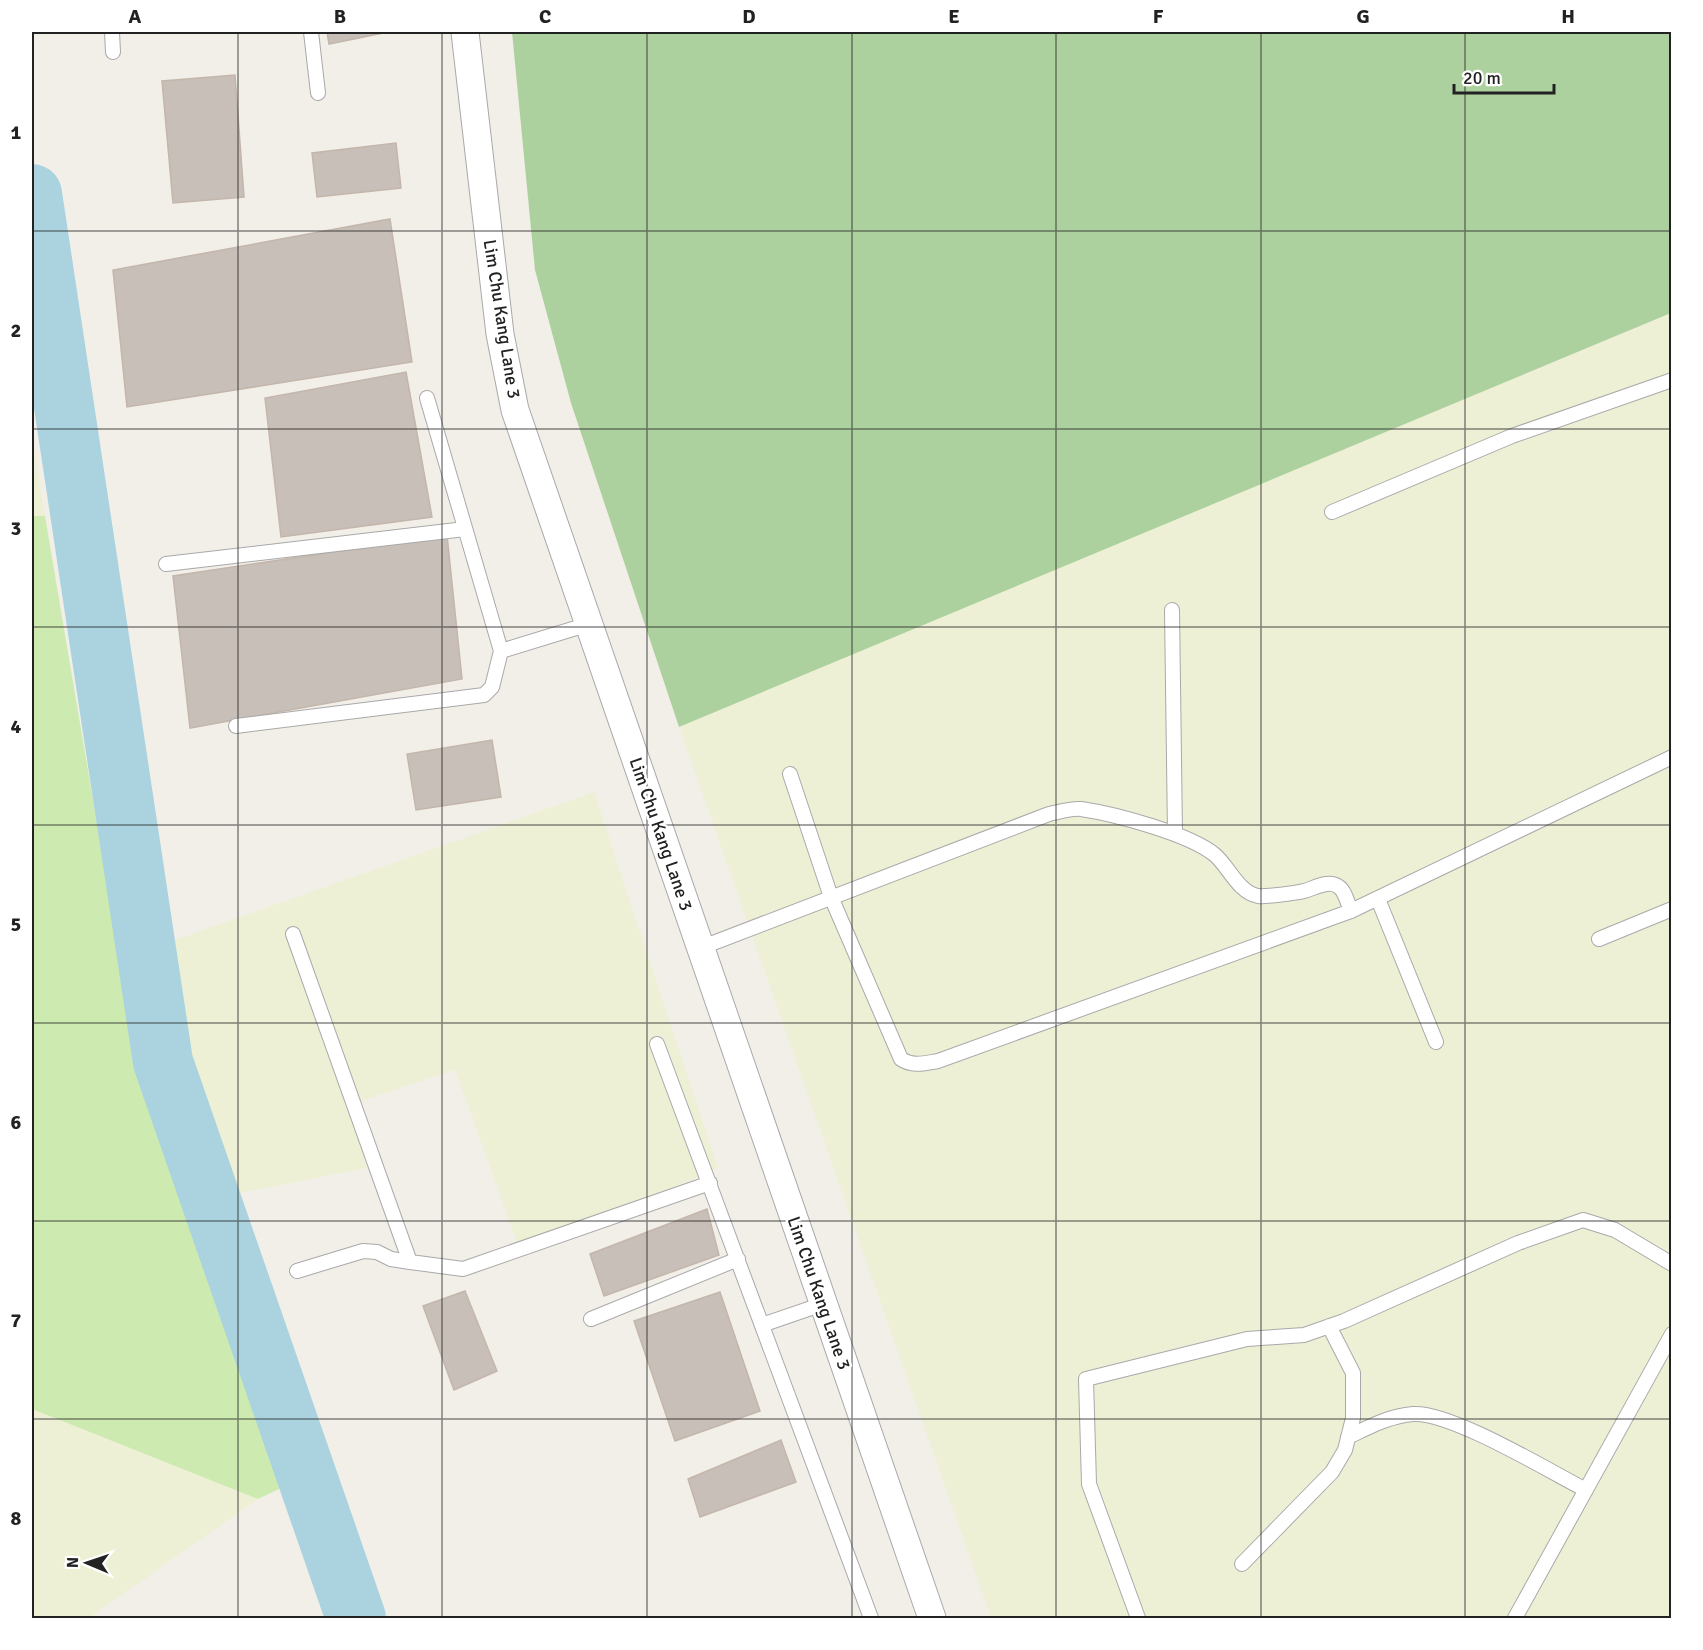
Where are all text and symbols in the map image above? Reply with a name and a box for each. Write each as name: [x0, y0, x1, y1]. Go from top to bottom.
text: A: [129, 4, 142, 29]
text: B: [334, 4, 346, 29]
text: C: [539, 4, 551, 29]
text: D: [742, 4, 756, 29]
text: E: [948, 4, 960, 29]
text: F: [1153, 4, 1164, 29]
text: G: [1356, 4, 1370, 29]
text: H: [1561, 4, 1575, 29]
scale bar: [1454, 57, 1554, 95]
text: 20 m: [1463, 67, 1501, 89]
text: 1: [11, 120, 22, 145]
street label: Lim Chu Kang Lane 3: [479, 238, 525, 400]
text: 2: [11, 318, 21, 343]
text: 3: [11, 516, 21, 541]
text: 4: [11, 714, 22, 739]
street label: Lim Chu Kang Lane 3: [624, 754, 698, 914]
text: 5: [11, 912, 21, 937]
text: 6: [11, 1110, 22, 1135]
street label: Lim Chu Kang Lane 3: [782, 1213, 856, 1373]
text: 7: [11, 1308, 22, 1333]
text: 8: [11, 1506, 22, 1531]
north arrow: [57, 1533, 117, 1593]
text: N: [63, 1557, 83, 1568]

